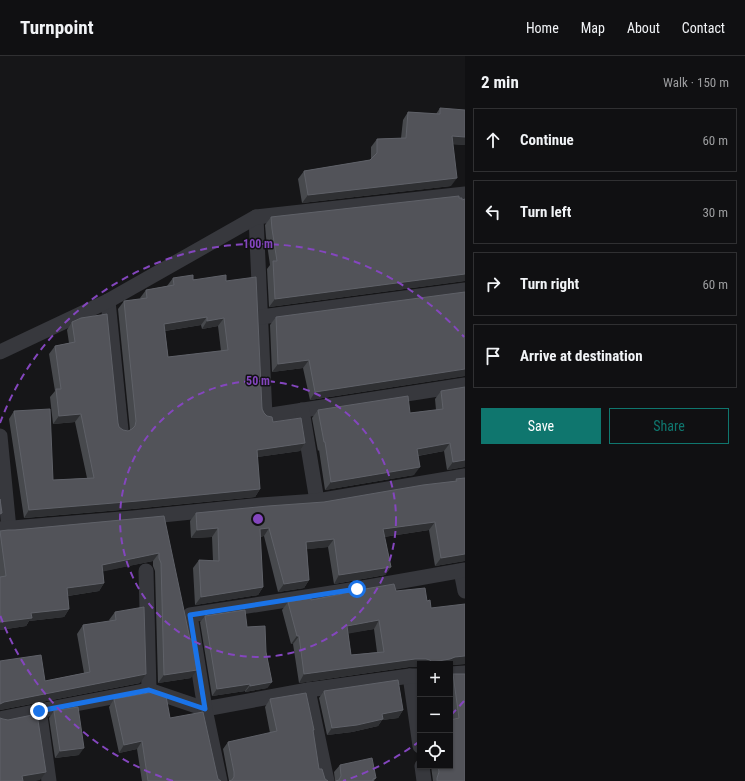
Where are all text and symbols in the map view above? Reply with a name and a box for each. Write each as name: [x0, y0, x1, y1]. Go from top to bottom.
text: Turnpoint: [20, 16, 94, 39]
text: Home: [526, 20, 559, 36]
text: Map: [581, 20, 605, 36]
text: About: [627, 20, 660, 36]
text: Contact: [682, 20, 725, 36]
text: 2 min: [481, 72, 519, 92]
text: Walk · 150 m: [663, 75, 729, 90]
icon: ahead: [482, 129, 504, 151]
text: Continue: [520, 131, 574, 149]
text: 60 m: [702, 133, 728, 148]
icon: left: [482, 201, 504, 223]
text: Turn left: [520, 203, 571, 221]
text: 30 m: [702, 205, 728, 220]
text: 100 m: [243, 237, 273, 251]
icon: right: [482, 273, 504, 295]
text: Turn right: [520, 275, 579, 293]
text: 60 m: [702, 277, 728, 292]
icon: arrive: [482, 345, 504, 367]
text: Arrive at destination: [520, 347, 643, 365]
text: 50 m: [246, 374, 270, 388]
button: Save: [481, 408, 601, 444]
button: Share: [609, 408, 729, 444]
centre of rings: [251, 512, 265, 526]
route start: [348, 580, 366, 598]
map controls: [417, 661, 453, 769]
button: +: [417, 661, 453, 697]
button: −: [417, 697, 453, 733]
route end: [30, 702, 48, 720]
button: locate: [417, 733, 453, 769]

